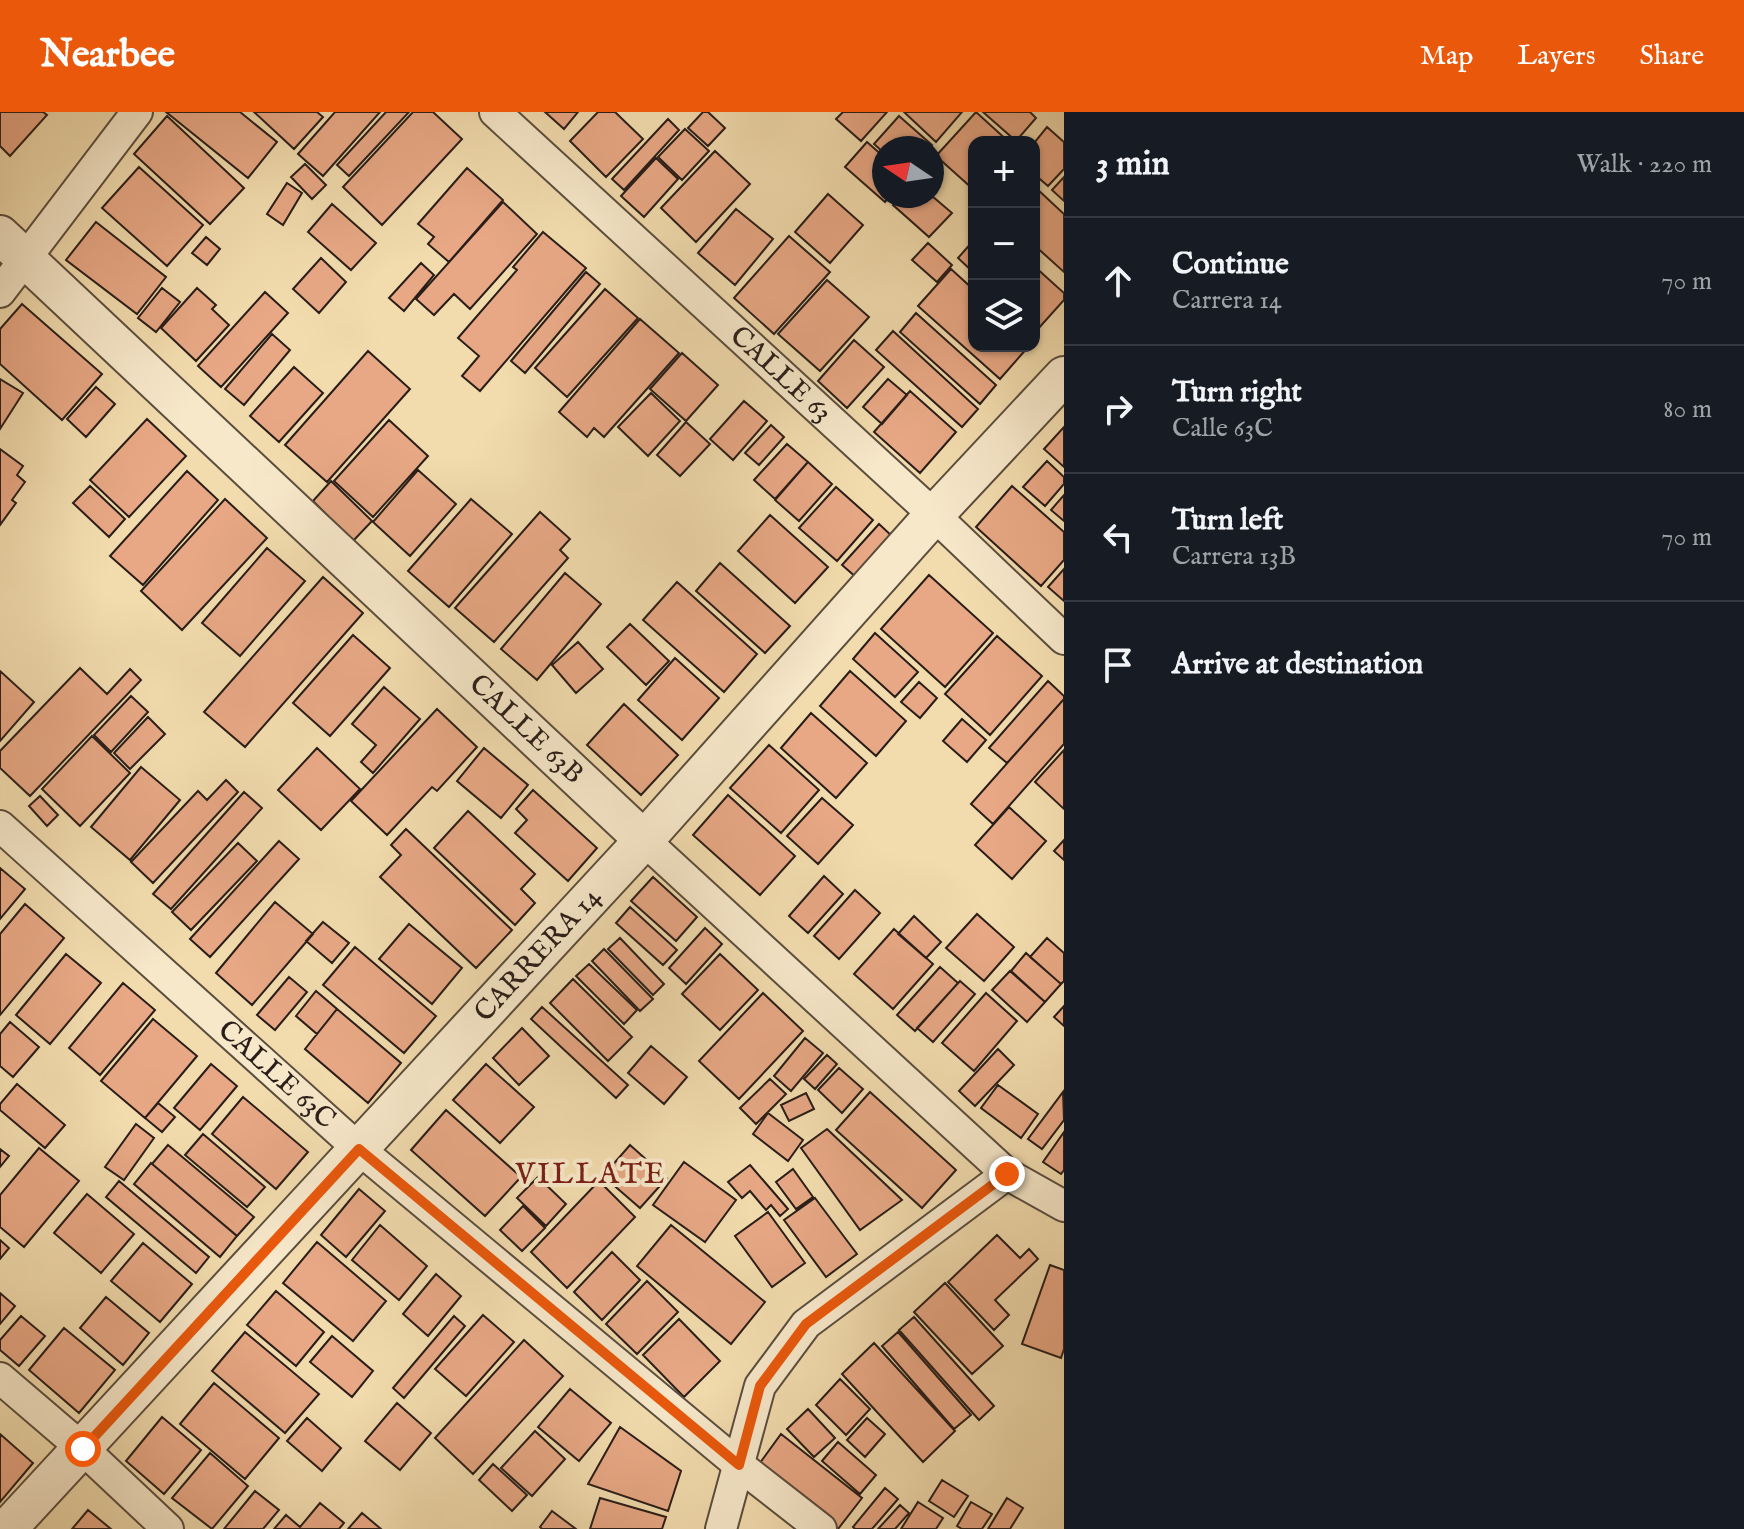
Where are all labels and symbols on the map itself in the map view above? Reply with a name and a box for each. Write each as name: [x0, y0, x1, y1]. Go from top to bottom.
north arrow: [872, 136, 944, 208]
street label: CALLE 63: [722, 319, 839, 430]
street label: CALLE 63B: [461, 667, 591, 792]
street label: CARRERA 14: [467, 880, 609, 1029]
street label: CALLE 63C: [210, 1013, 343, 1137]
district label: VILLATE: [514, 1156, 667, 1194]
route end: [989, 1156, 1025, 1192]
route start: [65, 1431, 101, 1467]

